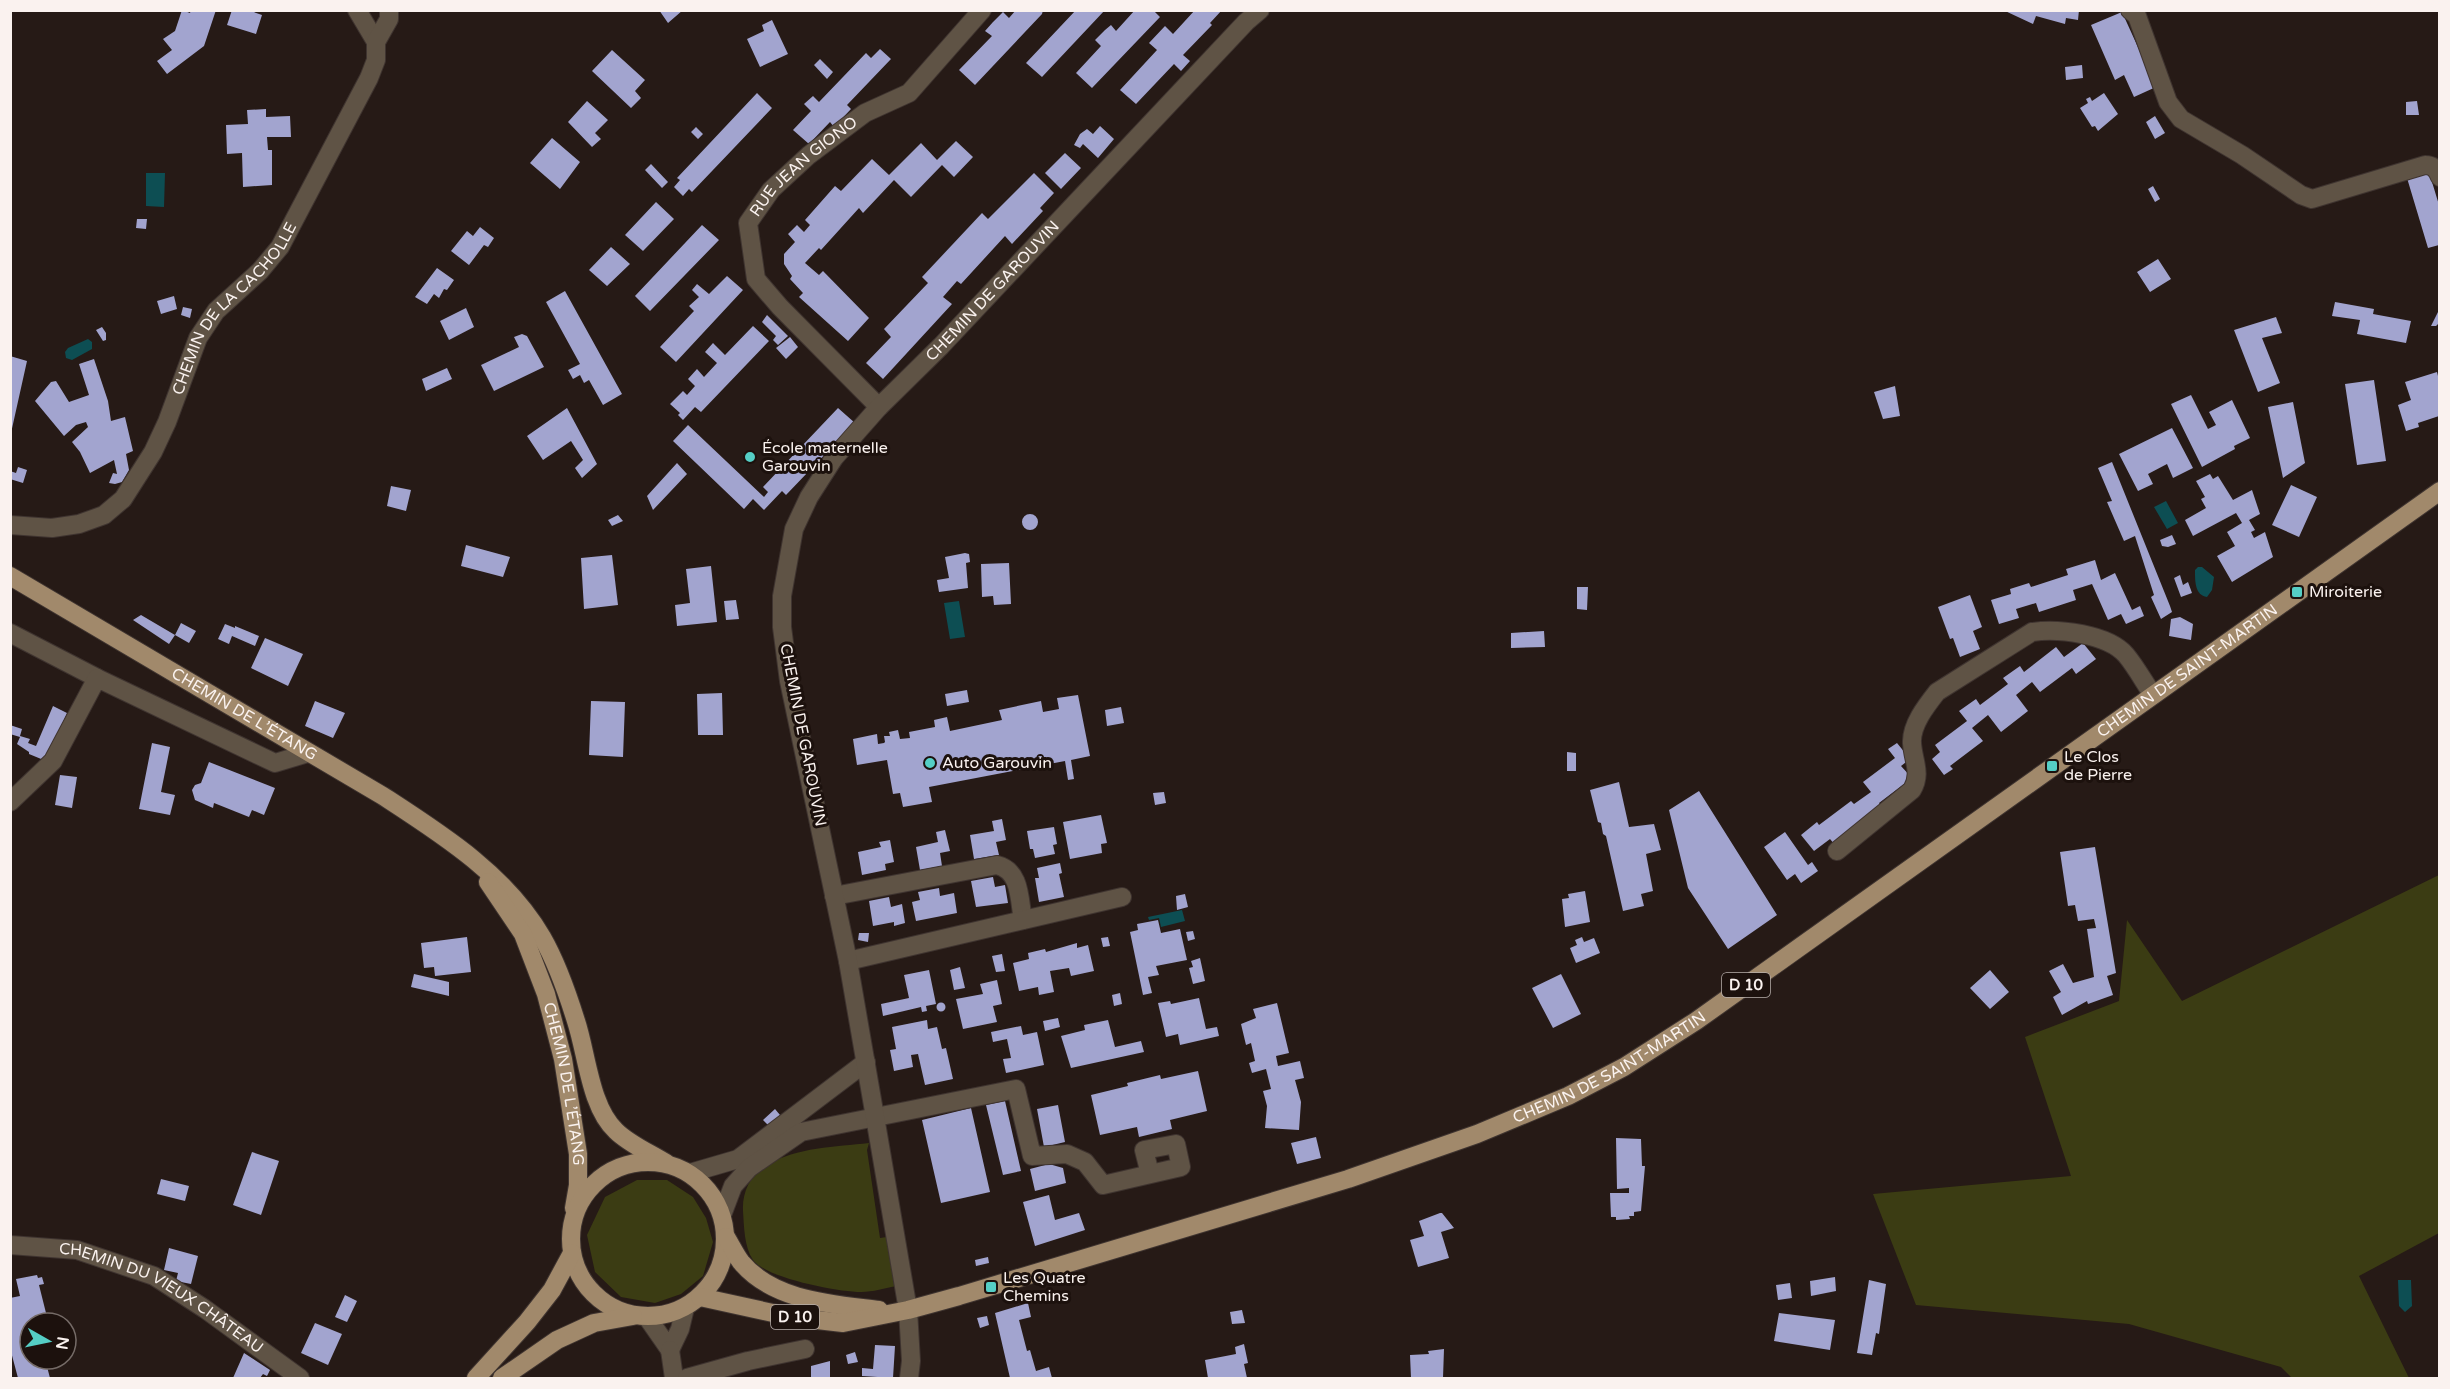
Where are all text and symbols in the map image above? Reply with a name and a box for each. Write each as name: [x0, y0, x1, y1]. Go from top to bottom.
street label: RUE JEAN GIONO: [745, 112, 861, 221]
street label: CHEMIN DE GAROUVIN: [921, 217, 1064, 366]
street label: CHEMIN DE LA CACHOLLE: [168, 219, 301, 398]
place label: École maternelle Garouvin: [762, 438, 888, 476]
marker: École maternelle Garouvin: [743, 450, 757, 464]
place label: Miroiterie: [2309, 582, 2382, 602]
marker: Miroiterie: [2290, 585, 2304, 599]
street label: CHEMIN DE SAINT-MARTIN: [2093, 600, 2282, 742]
street label: CHEMIN DE GAROUVIN: [775, 642, 831, 828]
street label: CHEMIN DE L’ÉTANG: [168, 663, 321, 765]
place label: Le Clos de Pierre: [2064, 747, 2132, 785]
place label: Auto Garouvin: [942, 753, 1052, 773]
marker: Auto Garouvin: [923, 756, 937, 770]
marker: Le Clos de Pierre: [2045, 759, 2059, 773]
road number: D 10: [1722, 973, 1770, 997]
street label: CHEMIN DE L’ÉTANG: [539, 1000, 588, 1166]
street label: CHEMIN DE SAINT-MARTIN: [1510, 1007, 1710, 1128]
street label: CHEMIN DU VIEUX CHÂTEAU: [52, 1242, 266, 1360]
place label: Les Quatre Chemins: [1003, 1268, 1086, 1306]
marker: Les Quatre Chemins: [984, 1280, 998, 1294]
road number: D 10: [771, 1305, 819, 1329]
north arrow: [18, 1311, 78, 1371]

